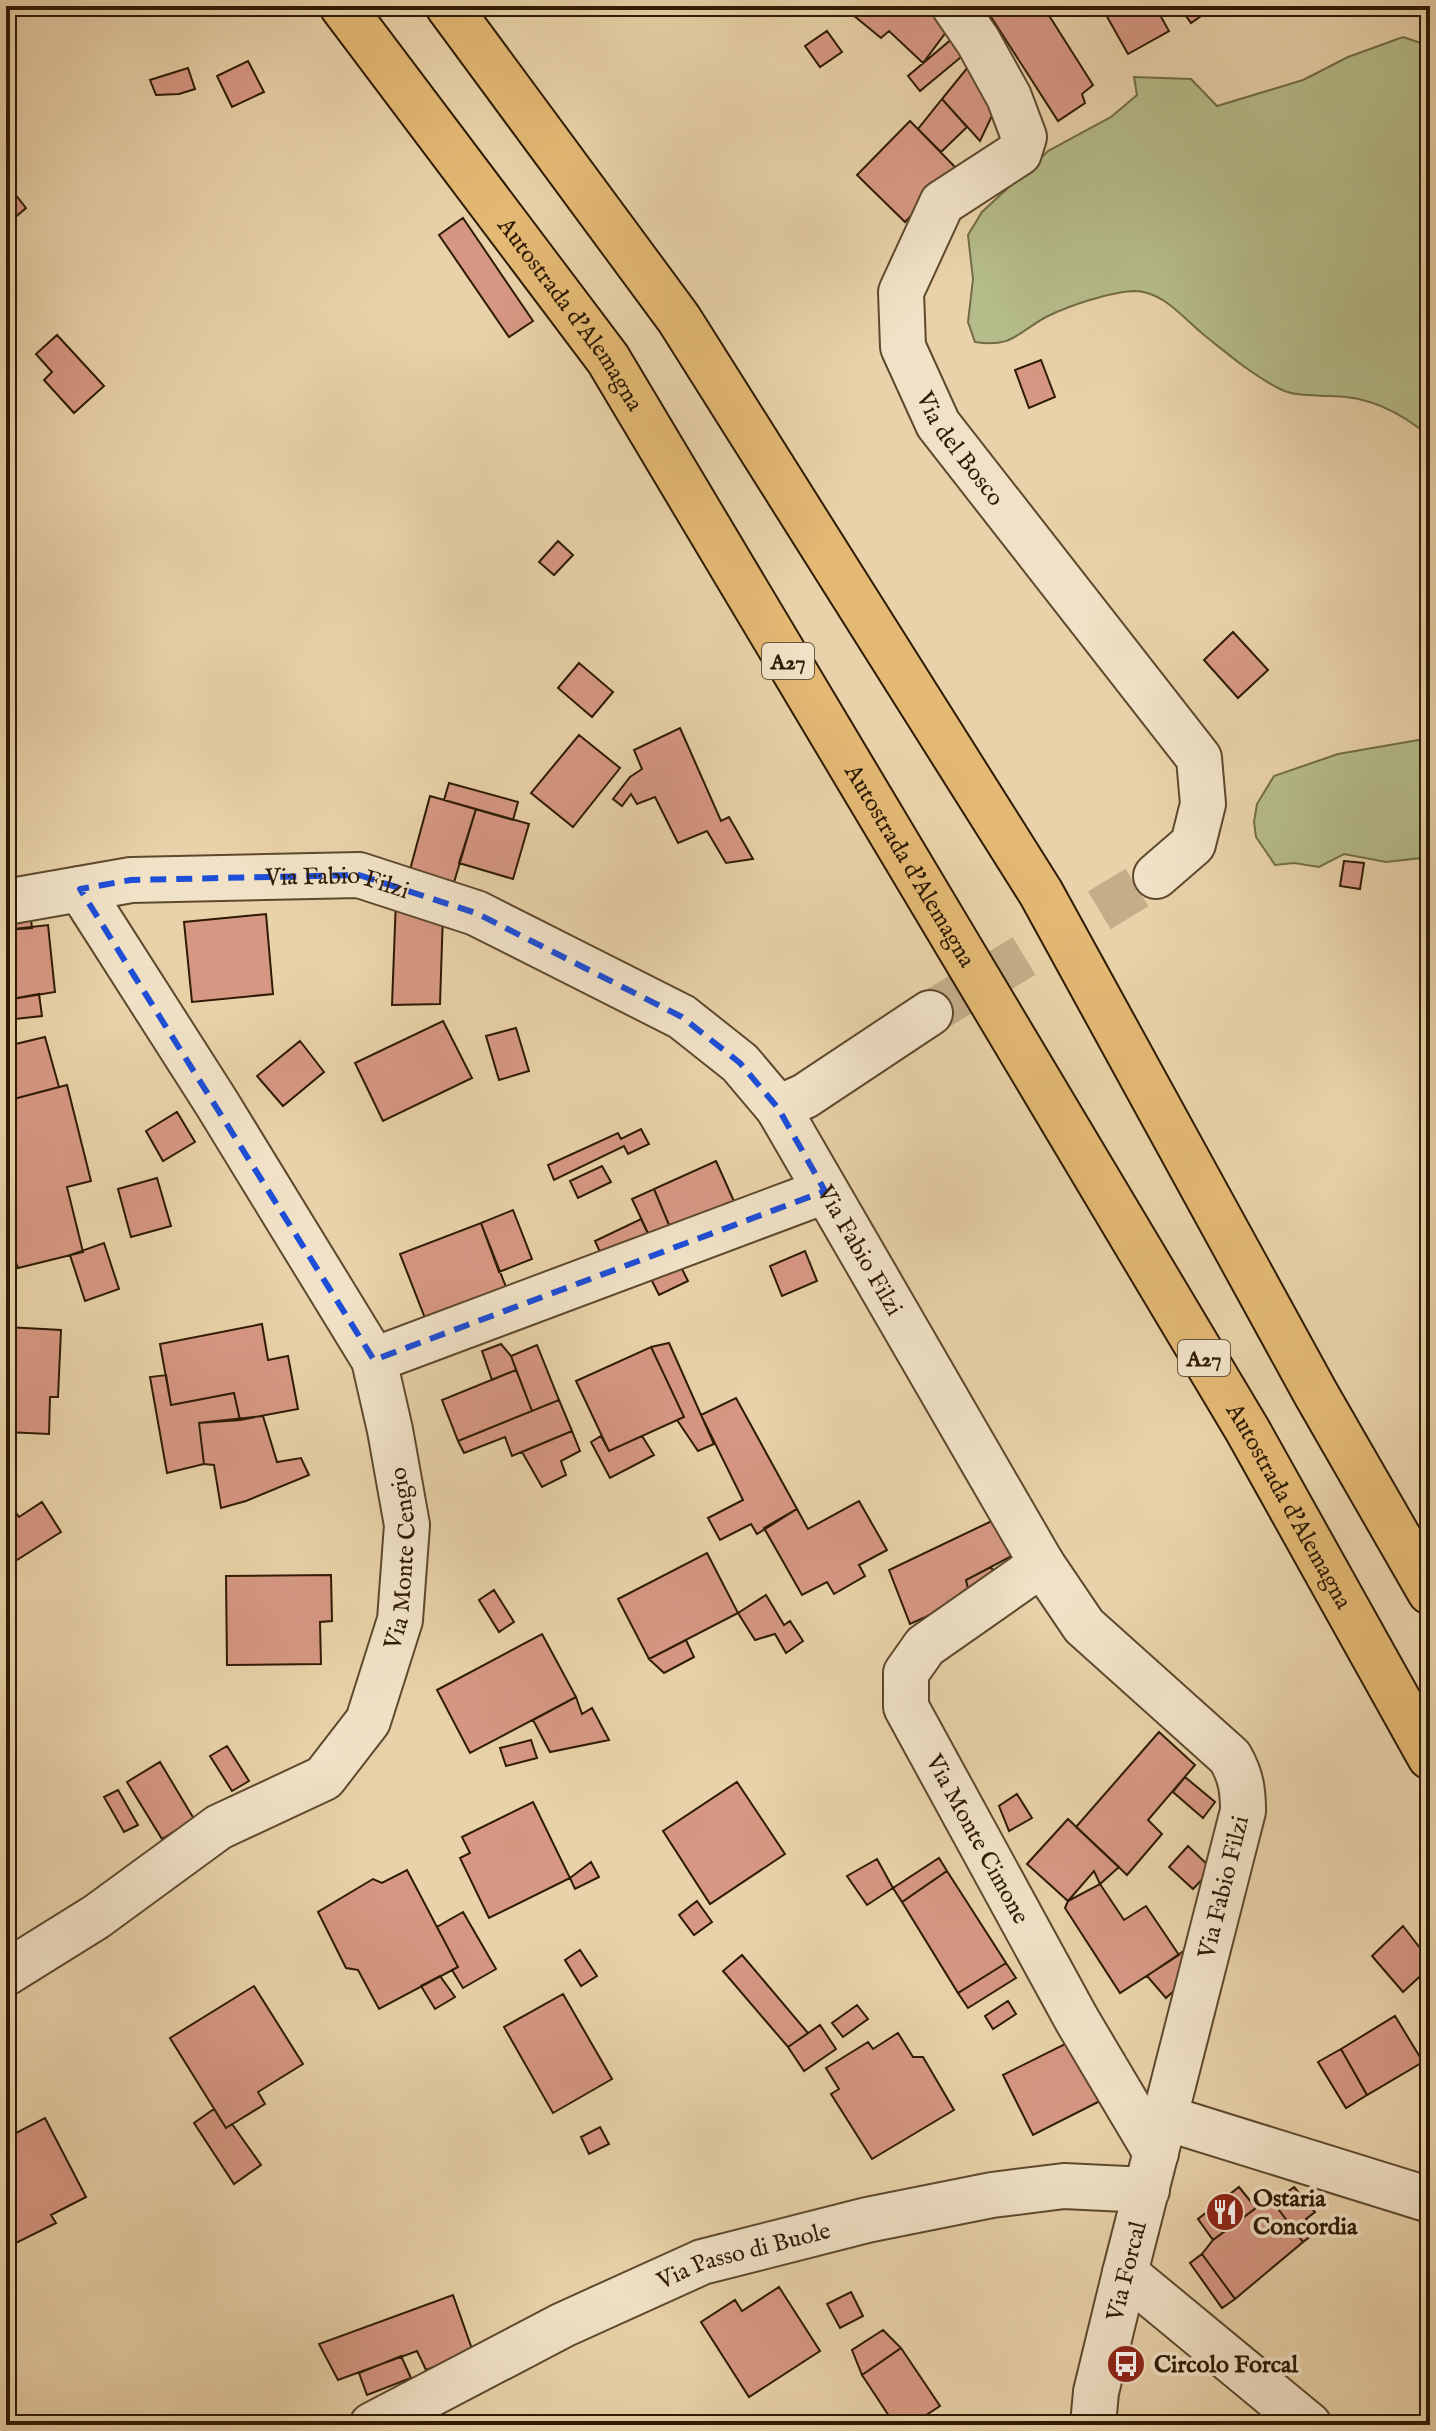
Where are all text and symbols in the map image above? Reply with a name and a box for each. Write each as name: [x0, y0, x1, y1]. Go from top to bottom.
street label: Autostrada d'Alemagna: [489, 211, 650, 418]
street label: Via del Bosco: [908, 386, 1010, 513]
road number: A27: [762, 643, 814, 679]
street label: Autostrada d'Alemagna: [836, 758, 982, 974]
street label: Via Fabio Filzi: [264, 861, 413, 907]
street label: Via Fabio Filzi: [809, 1179, 909, 1322]
road number: A27: [1178, 1340, 1230, 1376]
street label: Autostrada d'Alemagna: [1217, 1397, 1359, 1615]
street label: Via Monte Cengio: [377, 1465, 424, 1655]
street label: Via Monte Cimone: [917, 1748, 1036, 1930]
street label: Via Fabio Filzi: [1192, 1813, 1257, 1963]
place label: Ostaria Concordia: [1253, 2184, 1358, 2243]
restaurant icon: Ostaria Concordia: [1204, 2191, 1246, 2233]
street label: Via Passo di Buole: [651, 2216, 834, 2298]
street label: Via Forcal: [1100, 2218, 1155, 2325]
bus stop icon: Circolo Forcal: [1105, 2343, 1147, 2385]
place label: Circolo Forcal: [1154, 2350, 1298, 2381]

